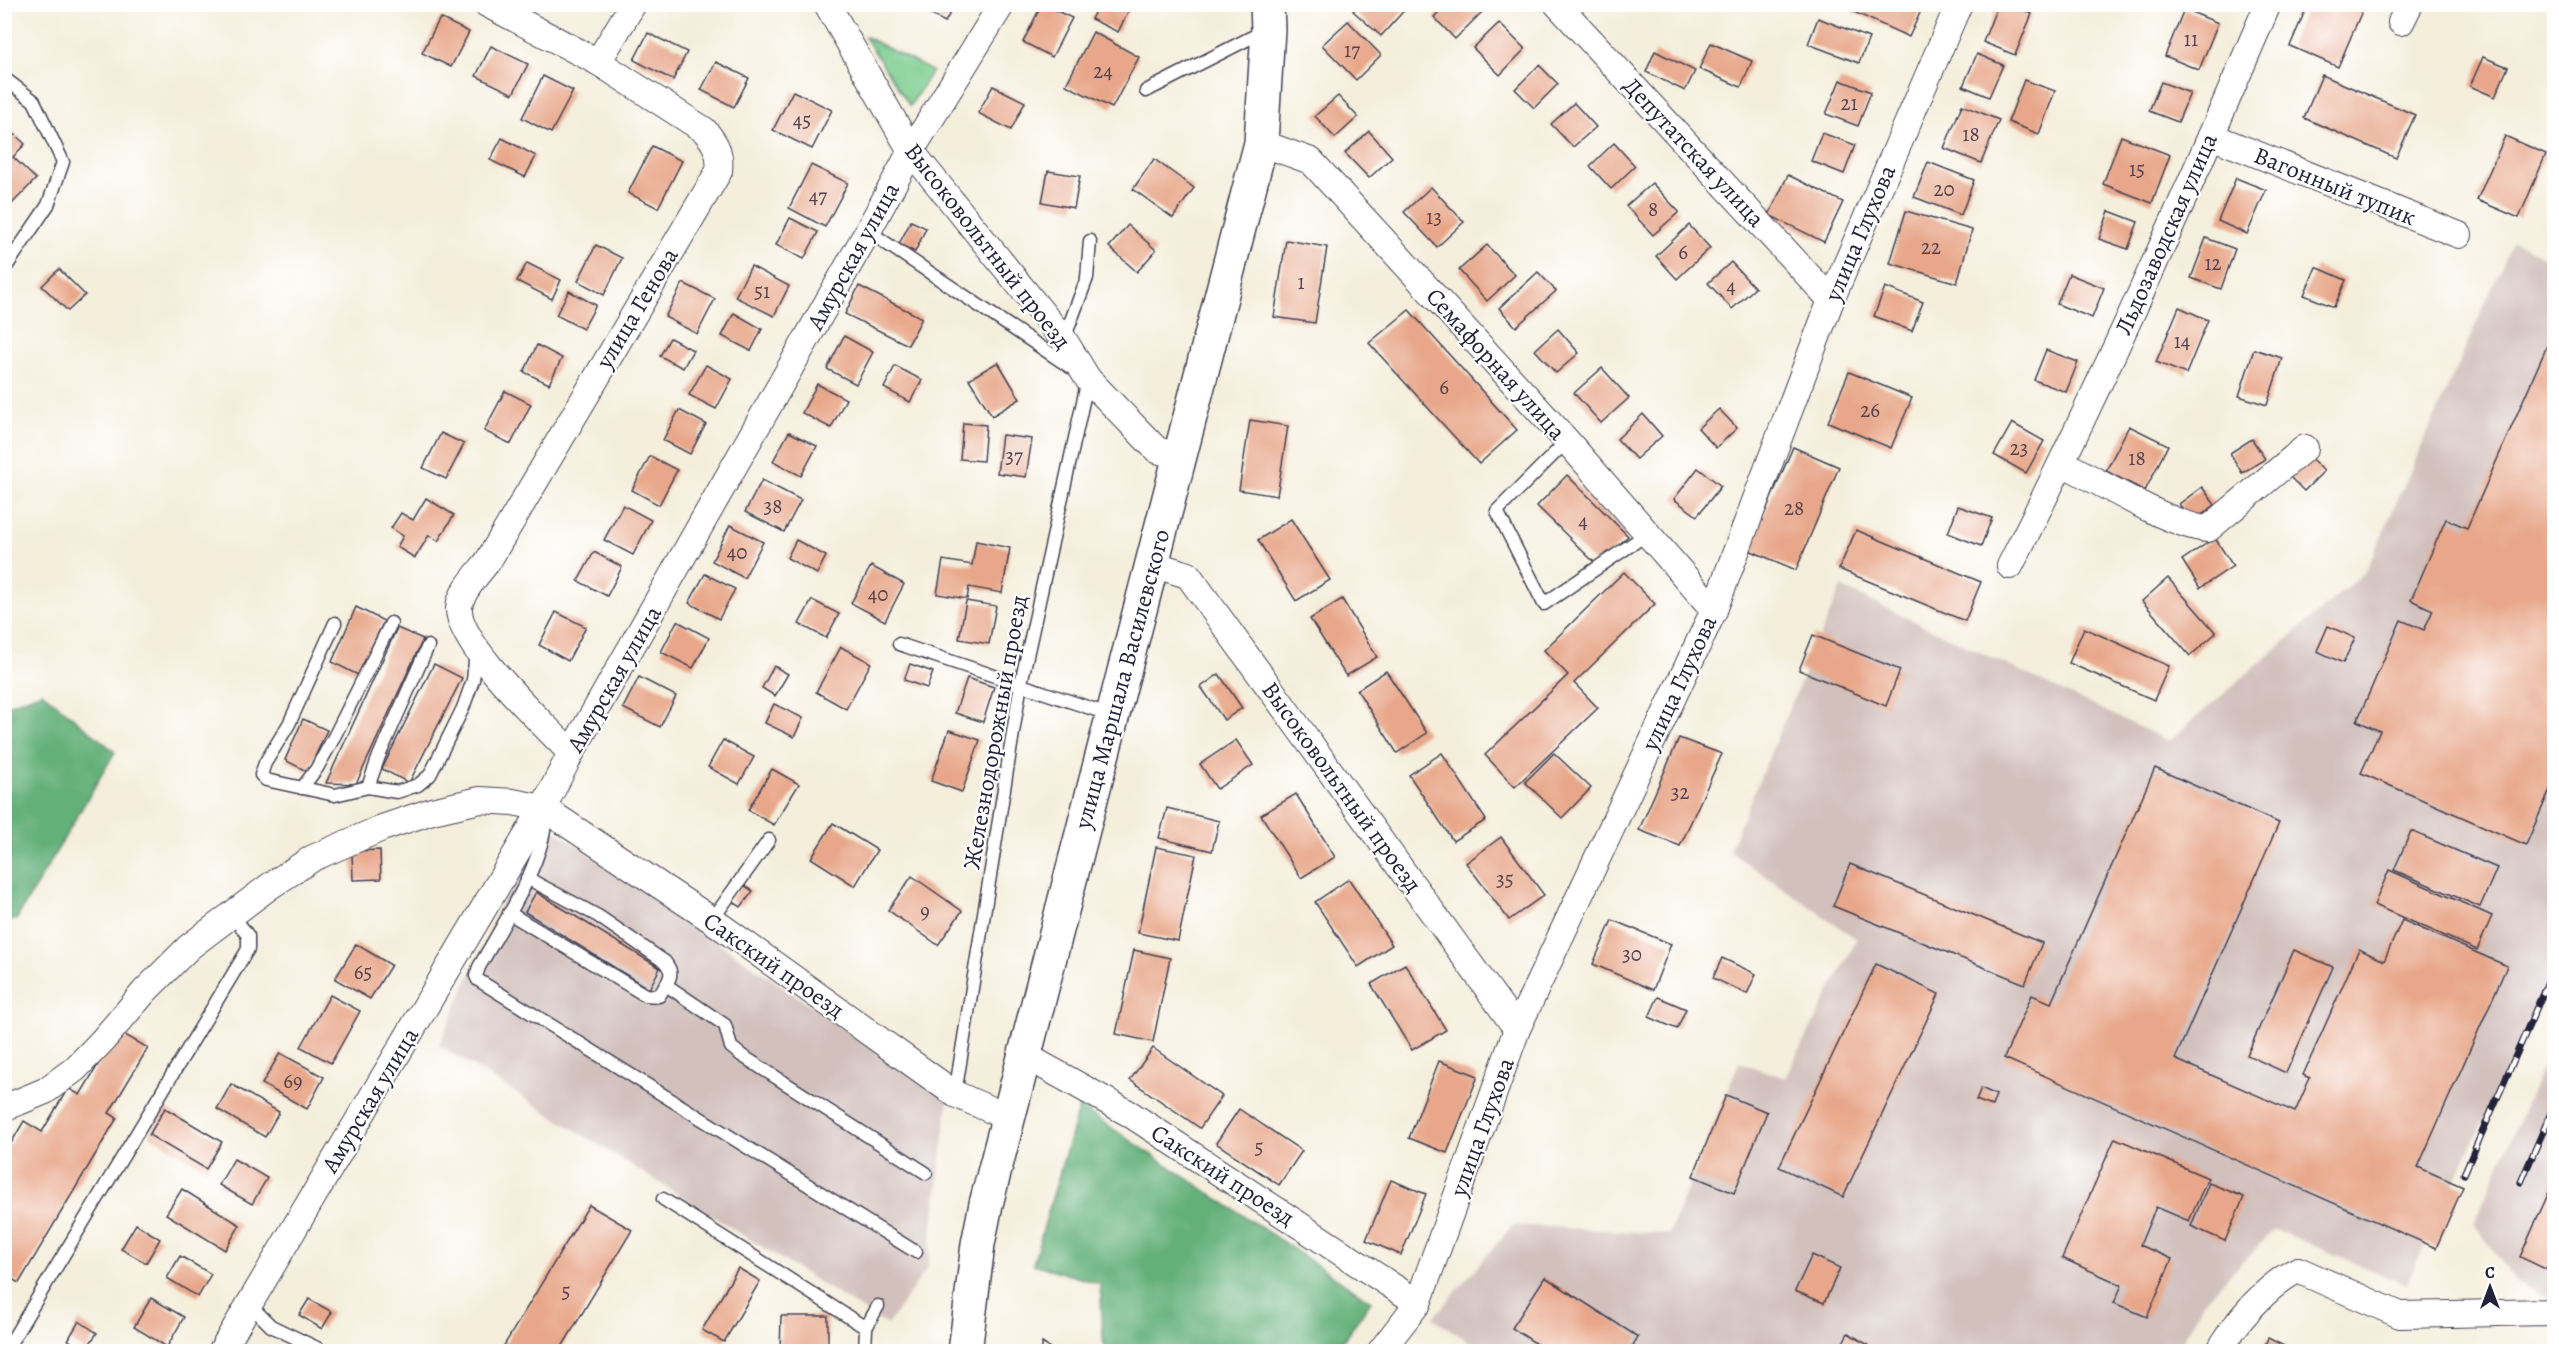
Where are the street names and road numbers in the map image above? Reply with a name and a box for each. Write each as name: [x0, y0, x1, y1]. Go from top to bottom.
street label: Депутатская улица: [1616, 70, 1772, 234]
street label: Льдозаводская улица: [2107, 128, 2225, 340]
street label: Высоковольтный проезд: [897, 136, 1079, 356]
street label: Вагонный тупик: [2249, 139, 2421, 233]
street label: улица Глухова: [1816, 160, 1903, 307]
street label: Амурская улица: [799, 176, 907, 336]
street label: улица Генова: [588, 242, 686, 375]
street label: Семафорная улица: [1419, 281, 1573, 447]
street label: улица Маршала Василевского: [1066, 526, 1177, 833]
street label: Железнодорожный проезд: [955, 592, 1035, 872]
street label: Амурская улица: [559, 600, 669, 759]
street label: улица Глухова: [1633, 610, 1724, 757]
street label: Высоковольтный проезд: [1255, 675, 1429, 899]
street label: Сакский проезд: [697, 905, 851, 1025]
street label: Амурская улица: [313, 1021, 426, 1179]
street label: улица Глухова: [1442, 1053, 1522, 1202]
street label: Сакский проезд: [1145, 1117, 1301, 1233]

